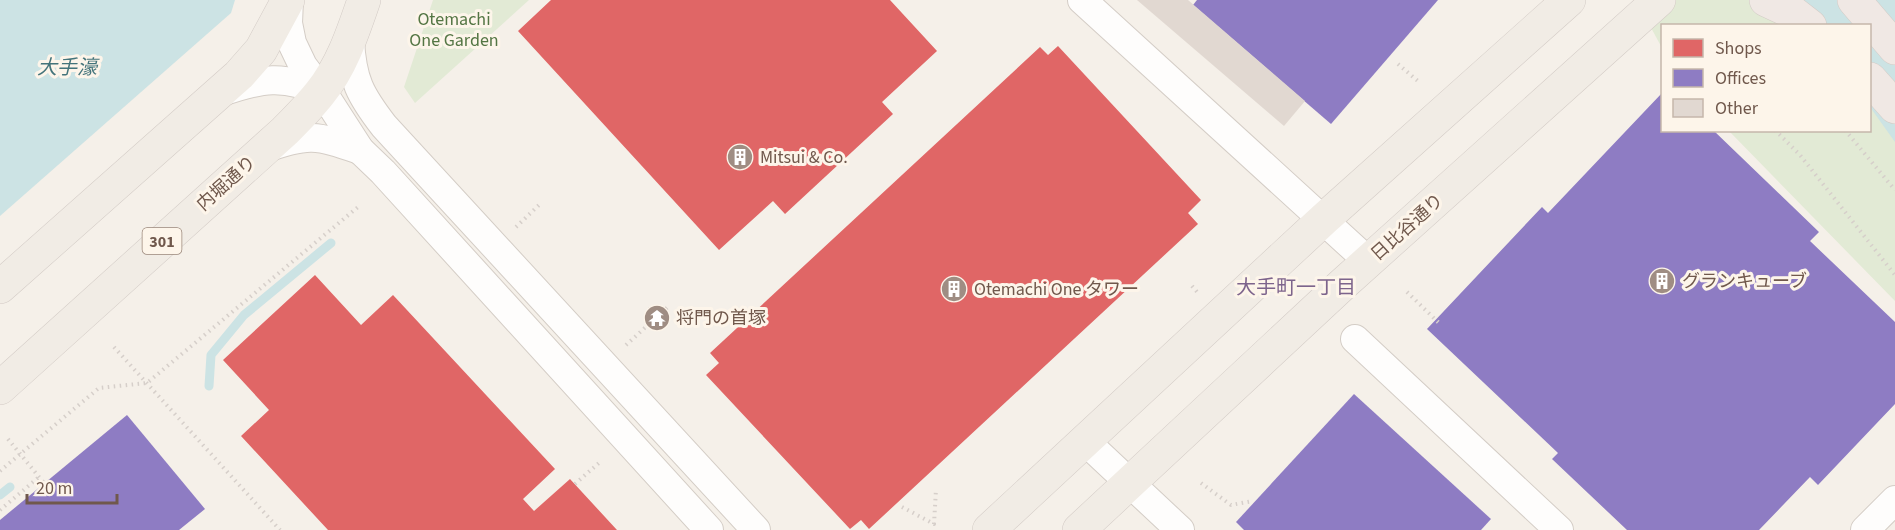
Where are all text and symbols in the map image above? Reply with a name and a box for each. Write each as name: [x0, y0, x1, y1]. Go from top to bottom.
park label: Otemachi One Garden: [409, 7, 499, 53]
legend: [1661, 24, 1871, 132]
text: Shops: [1715, 36, 1762, 61]
water label: 大手濠: [37, 54, 100, 82]
text: Offices: [1715, 66, 1766, 91]
text: Other: [1715, 96, 1759, 121]
building icon: Mitsui & Co.: [725, 142, 755, 172]
place label: Mitsui & Co.: [760, 145, 848, 170]
street label: 内堀通り: [191, 150, 261, 217]
street label: 日比谷通り: [1366, 188, 1449, 267]
road number: 301: [142, 228, 182, 254]
building icon: グランキューブ: [1647, 266, 1677, 296]
place label: グランキューブ: [1682, 269, 1807, 294]
building icon: Otemachi One タワー: [939, 274, 969, 304]
district label: 大手町一丁目: [1236, 274, 1356, 302]
place label: Otemachi One タワー: [974, 277, 1139, 302]
temple icon: 将門の首塚: [642, 303, 672, 333]
place label: 将門の首塚: [676, 306, 766, 331]
scale bar: [27, 467, 117, 505]
text: 20 m: [36, 476, 72, 501]

